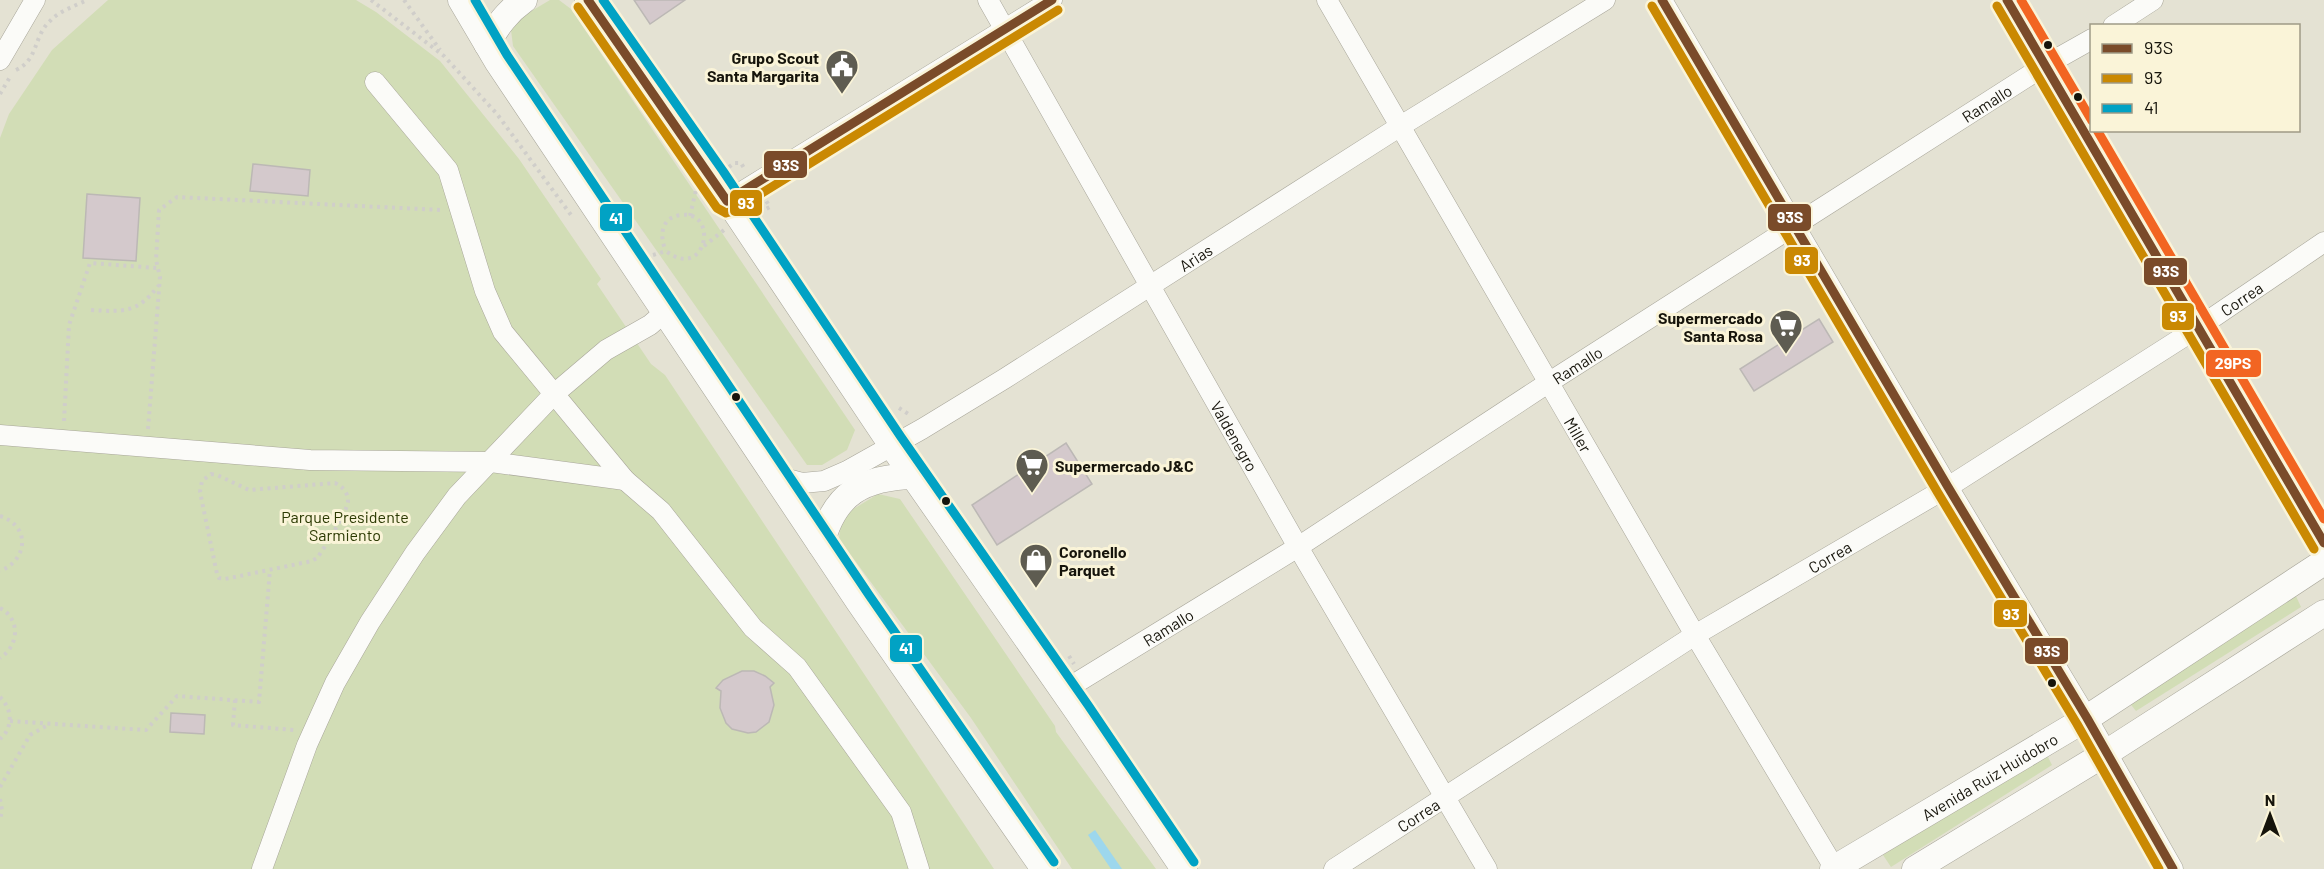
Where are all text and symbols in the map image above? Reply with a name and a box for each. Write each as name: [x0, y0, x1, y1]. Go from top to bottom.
legend: [2090, 24, 2300, 132]
text: 93S: [2144, 36, 2173, 58]
unlabelled marker: [2042, 39, 2054, 51]
place label: Grupo Scout Santa Margarita: [707, 48, 819, 85]
public building icon: Grupo Scout Santa Margarita: [824, 48, 860, 95]
text: 93: [2144, 66, 2163, 88]
street label: Ramallo: [1958, 80, 2015, 126]
unlabelled marker: [2072, 91, 2084, 103]
text: 41: [2144, 96, 2159, 118]
line badge: 93S: [763, 150, 808, 179]
text: 93S: [773, 155, 799, 174]
line badge: 93: [729, 189, 763, 217]
text: 93: [737, 193, 755, 212]
line badge: 41: [599, 203, 633, 232]
line badge: 93S: [1767, 203, 1812, 232]
text: 93S: [1777, 207, 1803, 226]
text: 41: [609, 208, 623, 227]
street label: Arias: [1175, 239, 1215, 275]
line badge: 93: [1784, 246, 1819, 275]
text: 93: [1793, 250, 1811, 269]
line badge: 93S: [2143, 257, 2188, 286]
text: 93S: [2153, 261, 2179, 280]
street label: Correa: [2217, 277, 2266, 319]
line badge: 93: [2161, 302, 2195, 331]
text: 93: [2169, 306, 2187, 325]
place label: Supermercado Santa Rosa: [1658, 308, 1763, 345]
supermarket icon: Supermercado Santa Rosa: [1768, 308, 1804, 355]
street label: Ramallo: [1548, 342, 1605, 387]
line badge: 29PS: [2205, 349, 2262, 378]
text: 29PS: [2215, 353, 2251, 372]
unlabelled marker: [730, 391, 742, 403]
street label: Valdenegro: [1208, 397, 1262, 474]
street label: Miller: [1561, 413, 1596, 455]
supermarket icon: Supermercado J&C: [1014, 447, 1050, 494]
place label: Supermercado J&C: [1055, 456, 1194, 475]
unlabelled marker: [940, 495, 952, 507]
park label: Parque Presidente Sarmiento: [281, 507, 409, 544]
street label: Correa: [1805, 536, 1854, 576]
shop icon: Coronello Parquet: [1018, 542, 1054, 589]
place label: Coronello Parquet: [1059, 542, 1127, 579]
line badge: 93: [1993, 599, 2028, 628]
street label: Ramallo: [1139, 604, 1197, 649]
text: 93: [2002, 604, 2020, 623]
line badge: 41: [889, 634, 923, 663]
line badge: 93S: [2024, 637, 2069, 665]
text: 41: [899, 638, 913, 657]
text: 93S: [2034, 641, 2060, 660]
unlabelled marker: [2046, 677, 2058, 689]
street label: Avenida Ruiz Huidobro: [1918, 728, 2061, 824]
north arrow: [2240, 785, 2300, 845]
text: N: [2265, 790, 2275, 809]
street label: Correa: [1393, 794, 1443, 835]

